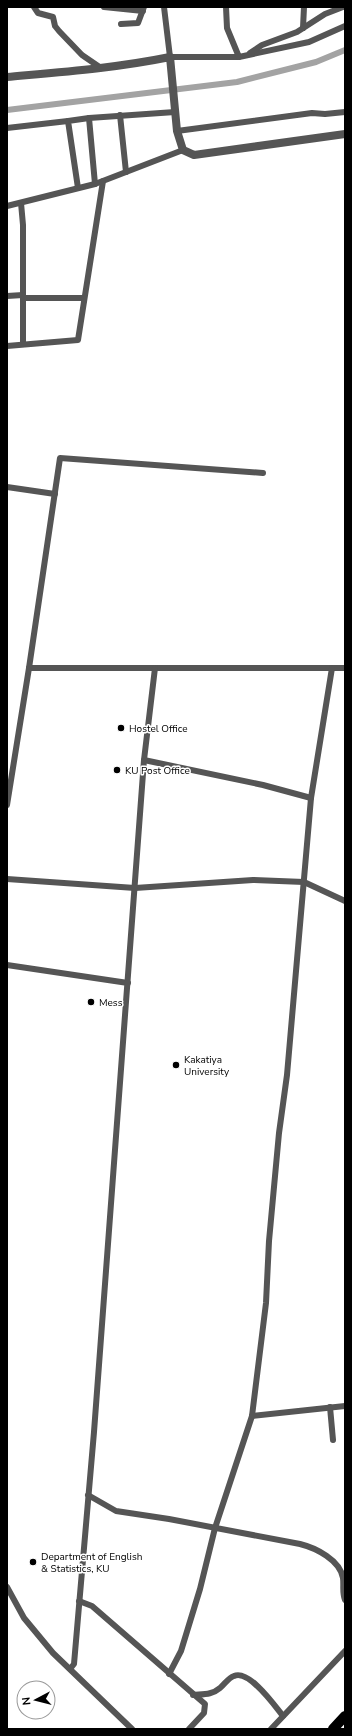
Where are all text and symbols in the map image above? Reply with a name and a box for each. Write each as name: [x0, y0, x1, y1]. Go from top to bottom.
place label: Hostel Office: [129, 722, 188, 736]
marker: Hostel Office: [116, 723, 126, 733]
place label: KU Post Office: [125, 764, 190, 778]
marker: KU Post Office: [112, 765, 122, 775]
place label: Mess: [99, 996, 123, 1010]
marker: Mess: [86, 997, 96, 1007]
place label: Kakatiya University: [184, 1053, 230, 1079]
marker: Kakatiya University: [171, 1060, 181, 1070]
place label: Department of English & Statistics, KU: [41, 1550, 142, 1576]
marker: Department of English & Statistics, KU: [28, 1557, 38, 1567]
north arrow: [16, 1680, 56, 1720]
text: N: [19, 1696, 35, 1706]

